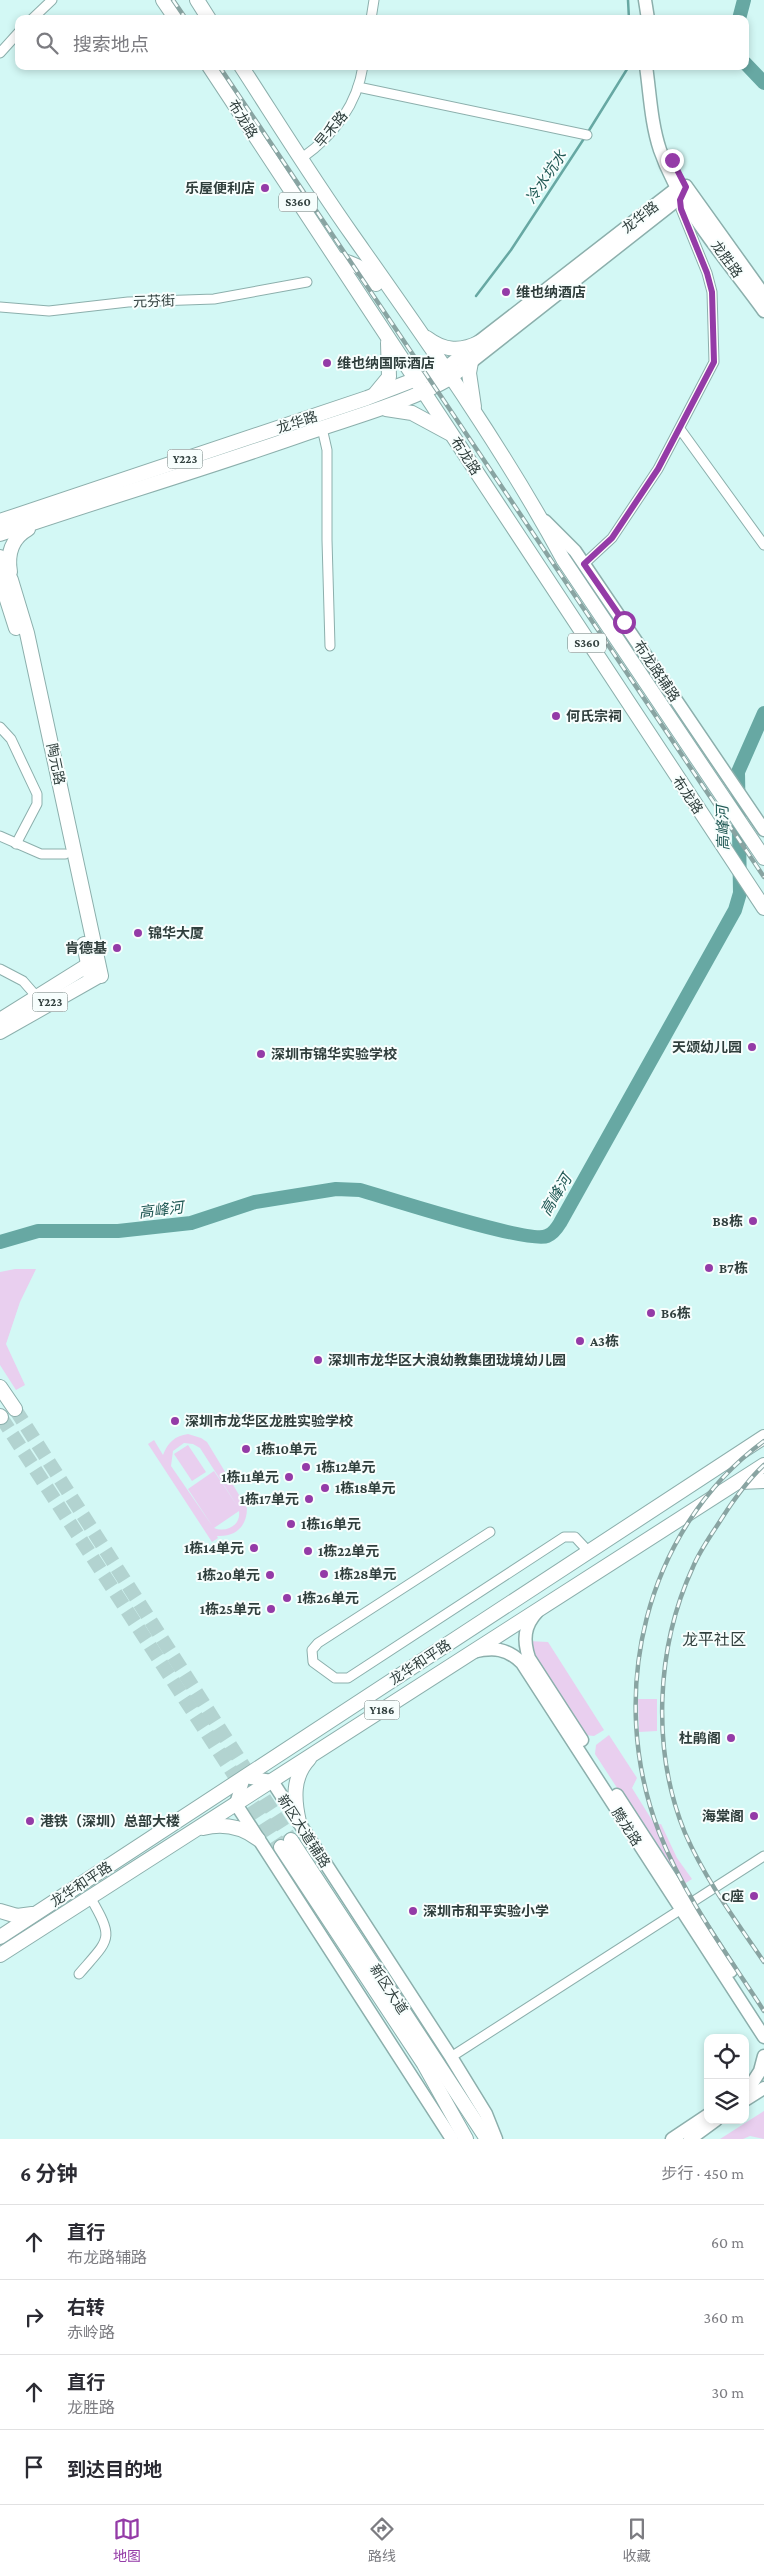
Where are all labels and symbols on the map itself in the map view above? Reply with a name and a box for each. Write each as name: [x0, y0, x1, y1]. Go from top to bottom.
street label: 布龙路: [225, 97, 261, 141]
street label: 早禾路: [311, 108, 351, 150]
water label: 冷水坑水: [523, 147, 570, 206]
route end: [661, 149, 684, 172]
place label: 乐屋便利店: [185, 180, 255, 196]
marker: 乐屋便利店: [259, 182, 271, 194]
road number: S360: [279, 192, 317, 212]
street label: 龙华路: [619, 198, 661, 236]
street label: 龙胜路: [708, 237, 746, 281]
place label: 维也纳酒店: [516, 284, 586, 300]
marker: 维也纳酒店: [500, 286, 512, 298]
street label: 元芬街: [133, 292, 175, 310]
place label: 维也纳国际酒店: [337, 355, 435, 371]
marker: 维也纳国际酒店: [321, 357, 333, 369]
street label: 龙华路: [275, 408, 319, 436]
street label: 布龙路: [448, 434, 484, 478]
road number: Y223: [168, 449, 202, 468]
route start: [613, 611, 636, 634]
road number: S360: [568, 634, 606, 652]
street label: 布龙路辅路: [631, 638, 683, 704]
place label: 何氏宗祠: [566, 708, 622, 724]
marker: 何氏宗祠: [550, 710, 562, 722]
street label: 陶元路: [44, 742, 68, 786]
street label: 布龙路: [670, 773, 706, 817]
water label: 高峰河: [715, 802, 731, 851]
place label: 锦华大厦: [148, 925, 204, 941]
marker: 锦华大厦: [132, 927, 144, 939]
place label: 肯德基: [65, 940, 107, 956]
marker: 肯德基: [111, 942, 123, 954]
road number: Y223: [32, 992, 68, 1012]
place label: 天颂幼儿园: [672, 1039, 742, 1055]
marker: 天颂幼儿园: [746, 1041, 758, 1053]
place label: 深圳市锦华实验学校: [271, 1046, 397, 1062]
marker: 深圳市锦华实验学校: [255, 1048, 267, 1060]
water label: 高峰河: [538, 1169, 576, 1218]
water label: 高峰河: [138, 1199, 187, 1221]
place label: B8栋: [713, 1213, 743, 1229]
marker: B8栋: [747, 1215, 759, 1227]
place label: B7栋: [719, 1260, 748, 1276]
marker: B7栋: [703, 1262, 715, 1274]
place label: B6栋: [661, 1305, 691, 1321]
marker: B6栋: [645, 1307, 657, 1319]
place label: A3栋: [589, 1333, 619, 1349]
marker: A3栋: [574, 1335, 586, 1347]
place label: 深圳市龙华区大浪幼教集团珑境幼儿园: [328, 1352, 566, 1368]
marker: 深圳市龙华区大浪幼教集团珑境幼儿园: [312, 1354, 324, 1366]
place label: 深圳市龙华区龙胜实验学校: [185, 1413, 353, 1429]
marker: 深圳市龙华区龙胜实验学校: [169, 1415, 181, 1427]
place label: 1栋10单元: [256, 1441, 317, 1457]
marker: 1栋10单元: [240, 1443, 252, 1455]
place label: 1栋12单元: [316, 1459, 376, 1475]
marker: 1栋12单元: [300, 1461, 312, 1473]
place label: 1栋11单元: [221, 1469, 279, 1485]
marker: 1栋11单元: [283, 1471, 295, 1483]
place label: 1栋18单元: [335, 1480, 396, 1496]
marker: 1栋18单元: [319, 1482, 331, 1494]
place label: 1栋17单元: [240, 1491, 299, 1507]
marker: 1栋17单元: [303, 1493, 315, 1505]
place label: 1栋16单元: [301, 1516, 361, 1532]
marker: 1栋16单元: [285, 1518, 297, 1530]
place label: 1栋14单元: [184, 1540, 244, 1556]
marker: 1栋14单元: [248, 1542, 260, 1554]
place label: 1栋22单元: [318, 1543, 379, 1559]
marker: 1栋22单元: [302, 1545, 314, 1557]
place label: 1栋28单元: [334, 1566, 397, 1582]
place label: 1栋20单元: [197, 1567, 260, 1583]
marker: 1栋28单元: [318, 1568, 330, 1580]
marker: 1栋20单元: [264, 1569, 276, 1581]
place label: 1栋26单元: [297, 1590, 359, 1606]
marker: 1栋26单元: [281, 1592, 293, 1604]
place label: 1栋25单元: [200, 1601, 261, 1617]
marker: 1栋25单元: [265, 1603, 277, 1615]
district label: 龙平社区: [682, 1631, 746, 1648]
street label: 龙华和平路: [386, 1636, 454, 1688]
road number: Y186: [364, 1700, 400, 1720]
place label: 杜鹃阁: [679, 1730, 721, 1746]
marker: 杜鹃阁: [725, 1732, 737, 1744]
street label: 新区大道辅路: [274, 1791, 334, 1871]
street label: 腾龙路: [609, 1805, 645, 1849]
place label: 海棠阁: [702, 1808, 744, 1824]
marker: 海棠阁: [748, 1810, 760, 1822]
place label: 港铁（深圳）总部大楼: [40, 1813, 180, 1829]
marker: 港铁（深圳）总部大楼: [24, 1815, 36, 1827]
street label: 龙华和平路: [47, 1858, 115, 1910]
place label: C座: [721, 1888, 744, 1904]
marker: C座: [748, 1890, 760, 1902]
place label: 深圳市和平实验小学: [423, 1903, 549, 1919]
marker: 深圳市和平实验小学: [407, 1905, 419, 1917]
street label: 新区大道: [367, 1961, 411, 2017]

